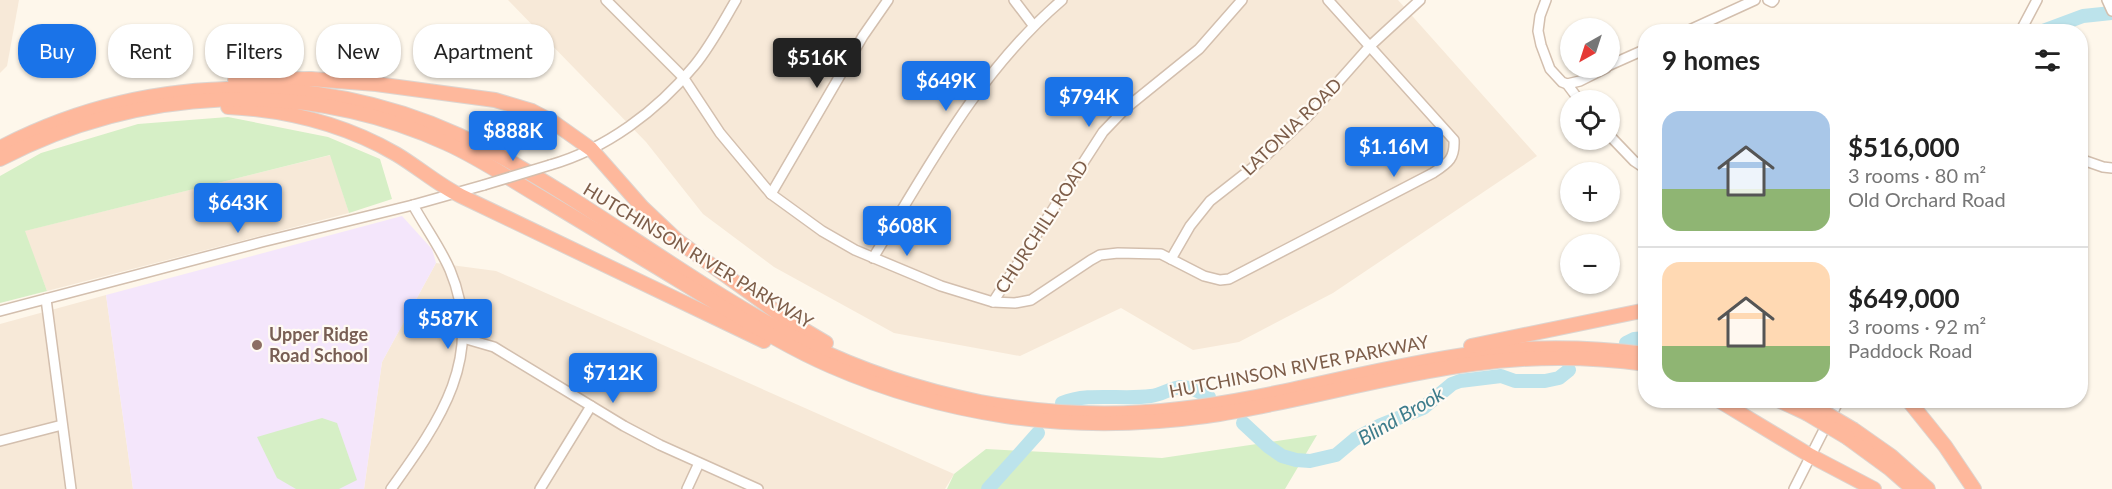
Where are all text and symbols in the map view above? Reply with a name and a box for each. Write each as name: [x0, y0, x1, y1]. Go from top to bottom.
north arrow: [1560, 18, 1620, 78]
map controls: [1560, 18, 1620, 294]
chip: Buy: [18, 24, 96, 78]
chip: Rent: [108, 24, 193, 78]
chip: Filters: [205, 24, 304, 78]
chip: New: [316, 24, 401, 78]
chip: Apartment: [413, 24, 554, 78]
pin: $516K: [775, 38, 859, 89]
text: 9 homes: [1662, 44, 1760, 76]
icon: filters: [2031, 44, 2064, 77]
text: $516K: [787, 45, 847, 69]
pin: $649K: [904, 61, 988, 112]
text: $649K: [916, 68, 976, 92]
street label: LATONIA ROAD: [1237, 73, 1346, 180]
pin: $794K: [1047, 77, 1131, 128]
text: $794K: [1059, 84, 1119, 108]
button: locate: [1560, 90, 1620, 150]
pin: $888K: [471, 111, 555, 162]
text: $888K: [483, 118, 543, 142]
pin: $1.16M: [1345, 127, 1443, 178]
text: $516,000: [1848, 131, 1960, 163]
text: $1.16M: [1359, 134, 1429, 158]
icon: home: [1710, 135, 1782, 207]
street label: CHURCHILL ROAD: [990, 156, 1092, 297]
button: +: [1560, 162, 1620, 222]
text: 3 rooms · 80 m²: [1848, 163, 1986, 187]
street label: HUTCHINSON RIVER PARKWAY: [580, 178, 818, 333]
pin: $643K: [196, 183, 280, 234]
text: Old Orchard Road: [1848, 187, 2006, 211]
text: $643K: [208, 190, 268, 214]
pin: $608K: [865, 206, 949, 257]
text: $608K: [877, 213, 937, 237]
button: −: [1560, 234, 1620, 294]
text: $649,000: [1848, 282, 1960, 314]
icon: home: [1710, 286, 1782, 358]
pin: $587K: [406, 299, 490, 350]
text: $587K: [418, 306, 478, 330]
text: 3 rooms · 92 m²: [1848, 314, 1986, 338]
place label: Upper Ridge Road School: [269, 323, 368, 366]
street label: HUTCHINSON RIVER PARKWAY: [1167, 330, 1431, 402]
marker: Upper Ridge Road School: [250, 338, 264, 352]
text: Paddock Road: [1848, 338, 1973, 362]
pin: $712K: [571, 353, 655, 404]
text: $712K: [583, 360, 643, 384]
water label: Blind Brook: [1353, 381, 1448, 449]

